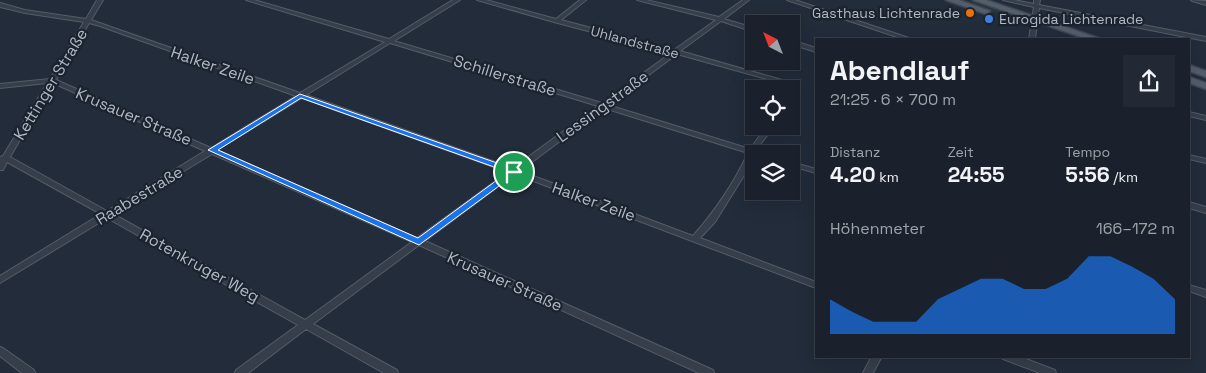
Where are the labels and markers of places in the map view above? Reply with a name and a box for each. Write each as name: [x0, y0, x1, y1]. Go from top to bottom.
place label: Gasthaus Lichtenrade: [812, 4, 960, 22]
marker: Gasthaus Lichtenrade: [964, 7, 976, 19]
place label: Eurogida Lichtenrade: [999, 10, 1143, 28]
marker: Eurogida Lichtenrade: [983, 13, 995, 25]
pin: [493, 151, 535, 193]

